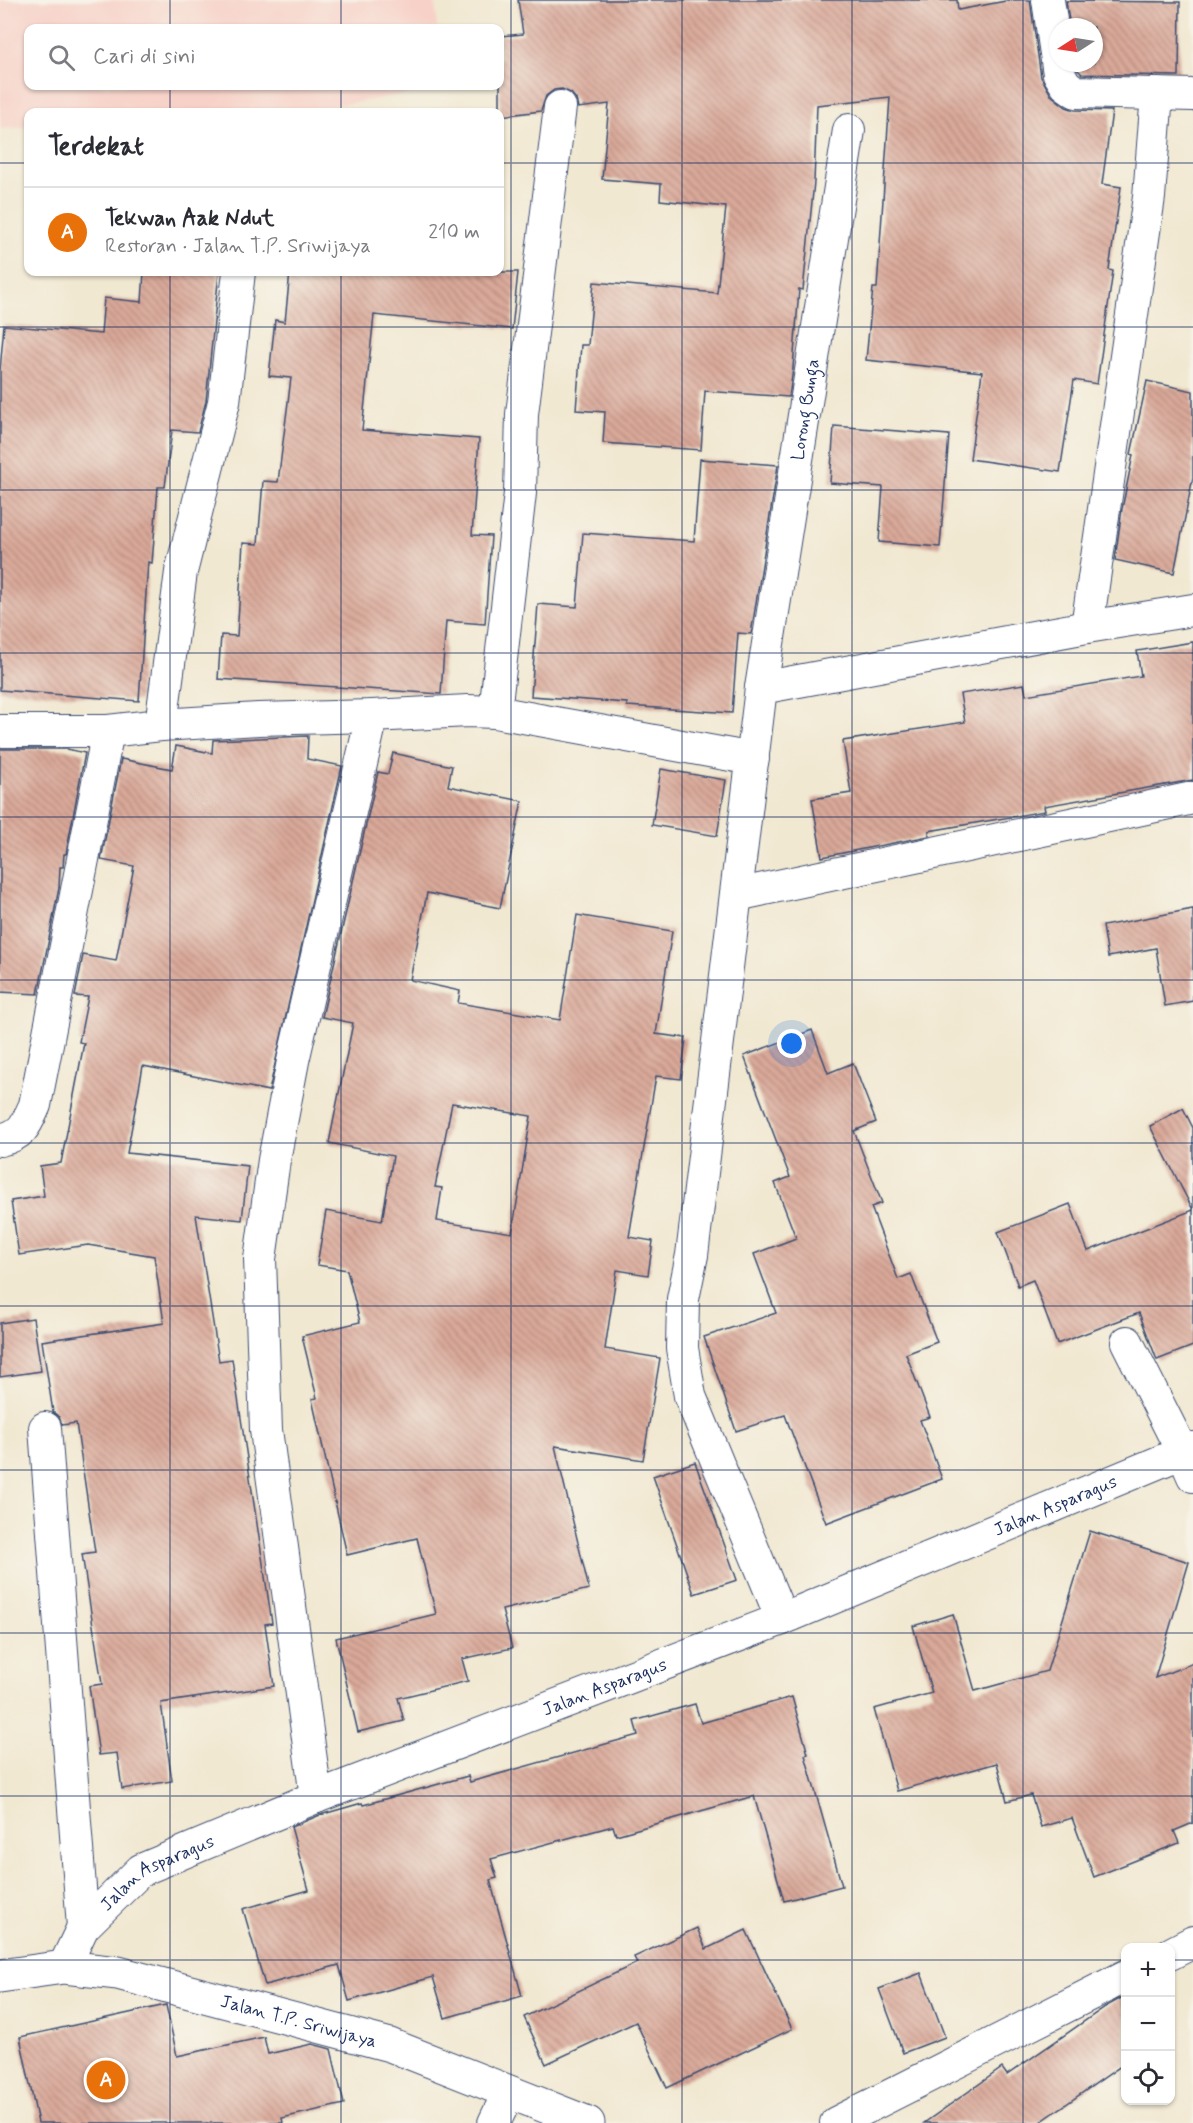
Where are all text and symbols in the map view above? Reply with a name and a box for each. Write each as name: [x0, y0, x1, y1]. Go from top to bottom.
north arrow: [1049, 18, 1103, 72]
search box: [24, 24, 504, 90]
icon: search: [45, 41, 78, 74]
text: Cari di sini: [93, 43, 195, 71]
text: Terdekat: [48, 130, 144, 164]
text: Tekwan Aak Ndut: [105, 205, 275, 233]
text: A: [61, 219, 74, 246]
text: 210 m: [428, 219, 480, 246]
text: Restoran · Jalan T.P. Sriwijaya: [105, 233, 371, 260]
street label: Lorong Bunga: [786, 357, 826, 462]
your location: [777, 1029, 806, 1058]
street label: Jalan Asparagus: [990, 1470, 1121, 1543]
street label: Jalan Asparagus: [539, 1653, 670, 1722]
street label: Jalan Asparagus: [95, 1830, 218, 1917]
map controls: [1121, 1943, 1175, 2105]
button: +: [1121, 1943, 1175, 1997]
street label: Jalan T.P. Sriwijaya: [218, 1990, 379, 2054]
button: −: [1121, 1997, 1175, 2051]
button: locate: [1121, 2051, 1175, 2105]
pin: A: [86, 2058, 126, 2102]

